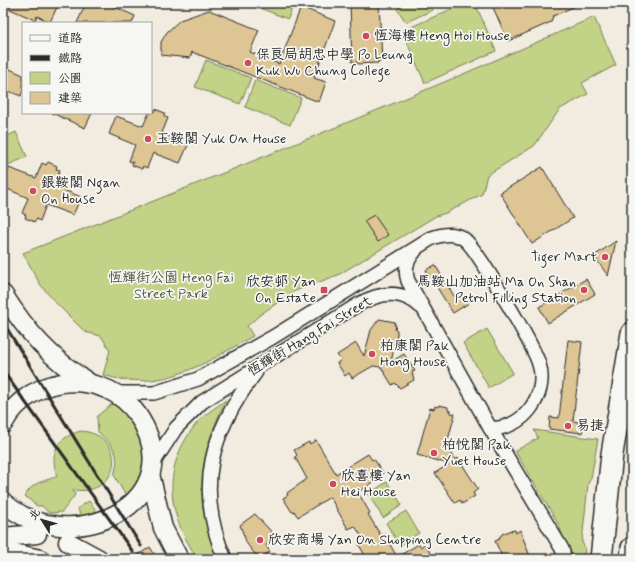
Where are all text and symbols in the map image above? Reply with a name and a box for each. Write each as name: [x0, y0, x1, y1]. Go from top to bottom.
legend: [22, 22, 152, 114]
place label: 恆海樓 Heng Hoi House: [374, 27, 510, 46]
text: 道路: [58, 31, 82, 47]
marker: 恆海樓 Heng Hoi House: [361, 31, 371, 41]
place label: 保良局胡忠中學 Po Leung Kuk Wu Chung College: [256, 46, 413, 82]
text: 鐵路: [58, 51, 82, 67]
marker: 保良局胡忠中學 Po Leung Kuk Wu Chung College: [243, 58, 253, 68]
text: 公園: [58, 71, 82, 87]
text: 建築: [58, 91, 82, 107]
place label: 玉鞍閣 Yuk On House: [156, 130, 286, 148]
marker: 玉鞍閣 Yuk On House: [143, 134, 153, 144]
place label: 銀鞍閣 Ngan On House: [41, 174, 121, 208]
marker: 銀鞍閣 Ngan On House: [28, 186, 38, 196]
place label: Tiger Mart: [531, 248, 597, 268]
marker: Tiger Mart: [600, 252, 610, 262]
park label: 恆輝街公園 Heng Fai Street Park: [108, 269, 234, 303]
place label: 欣安邨 Yan On Estate: [246, 273, 316, 307]
place label: 馬鞍山加油站 Ma On Shan Petrol Filling Station: [417, 273, 576, 309]
marker: 欣安邨 Yan On Estate: [319, 285, 329, 295]
marker: 馬鞍山加油站 Ma On Shan Petrol Filling Station: [579, 285, 589, 295]
street label: 恆輝街 Hang Fai Street: [245, 291, 377, 381]
place label: 柏康閣 Pak Hong House: [380, 337, 449, 372]
marker: 柏康閣 Pak Hong House: [367, 349, 377, 359]
place label: 易捷: [576, 417, 604, 435]
marker: 易捷: [563, 421, 573, 431]
place label: 柏悅閣 Pak Yuet House: [442, 436, 511, 470]
marker: 柏悅閣 Pak Yuet House: [429, 448, 439, 458]
place label: 欣喜樓 Yan Hei House: [341, 467, 411, 501]
marker: 欣喜樓 Yan Hei House: [328, 479, 338, 489]
north arrow: [22, 500, 62, 540]
text: 北: [26, 506, 44, 523]
place label: 欣安商場 Yan On Shopping Centre: [268, 531, 481, 549]
marker: 欣安商場 Yan On Shopping Centre: [255, 535, 265, 545]

